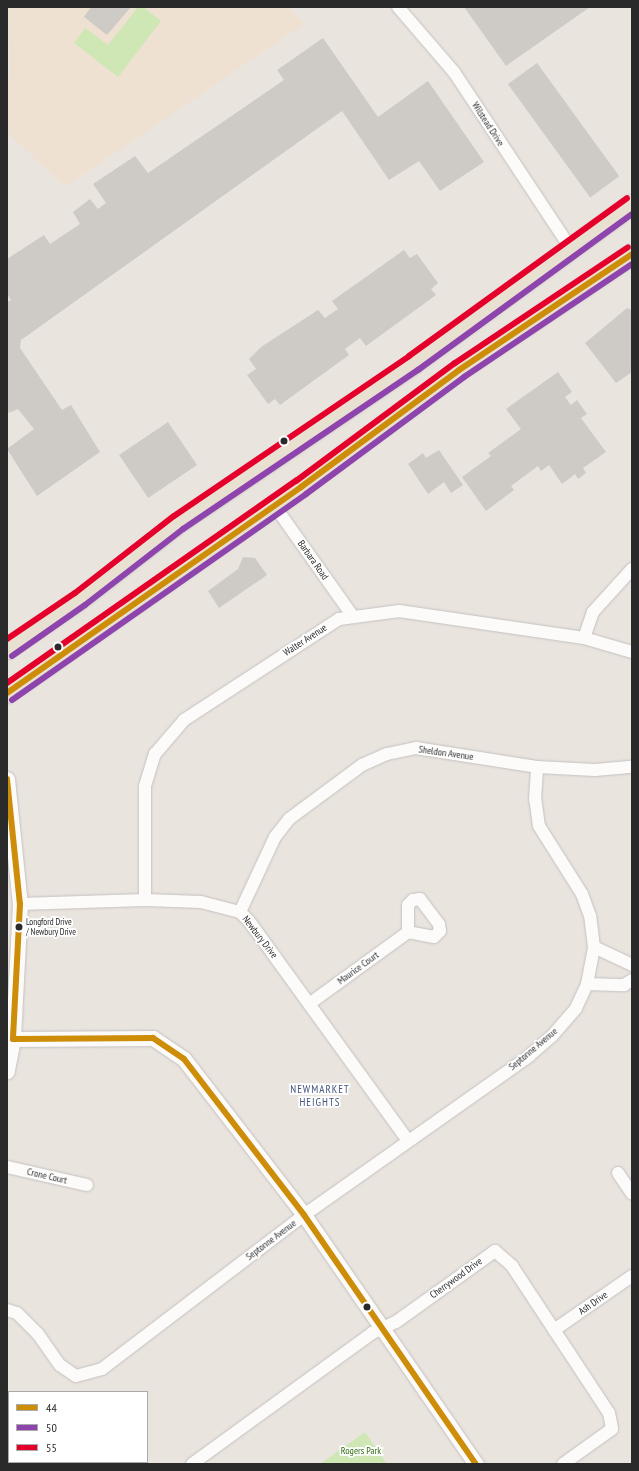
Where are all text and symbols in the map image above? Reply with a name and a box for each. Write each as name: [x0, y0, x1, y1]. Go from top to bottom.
street label: Wilstead Drive: [469, 100, 507, 148]
unlabelled marker: [279, 436, 289, 446]
street label: Barbara Road: [295, 538, 331, 582]
street label: Walter Avenue: [281, 621, 329, 659]
unlabelled marker: [53, 642, 63, 652]
street label: Sheldon Avenue: [418, 743, 474, 763]
street label: Newbury Drive: [240, 913, 280, 961]
place label: Longford Drive / Newbury Drive: [26, 917, 76, 938]
marker: Longford Drive / Newbury Drive: [14, 922, 24, 932]
street label: Maurice Court: [335, 949, 381, 987]
street label: Septonne Avenue: [506, 1025, 560, 1073]
district label: NEWMARKET HEIGHTS: [290, 1083, 350, 1109]
street label: Crone Court: [26, 1166, 68, 1186]
street label: Septonne Avenue: [243, 1217, 299, 1263]
street label: Cherrywood Drive: [428, 1255, 484, 1301]
street label: Ash Drive: [576, 1289, 610, 1317]
unlabelled marker: [362, 1302, 372, 1312]
legend: [8, 1391, 148, 1463]
text: 44: [46, 1400, 57, 1415]
text: 50: [46, 1420, 57, 1435]
text: 55: [46, 1440, 57, 1455]
park label: Rogers Park: [341, 1445, 381, 1457]

